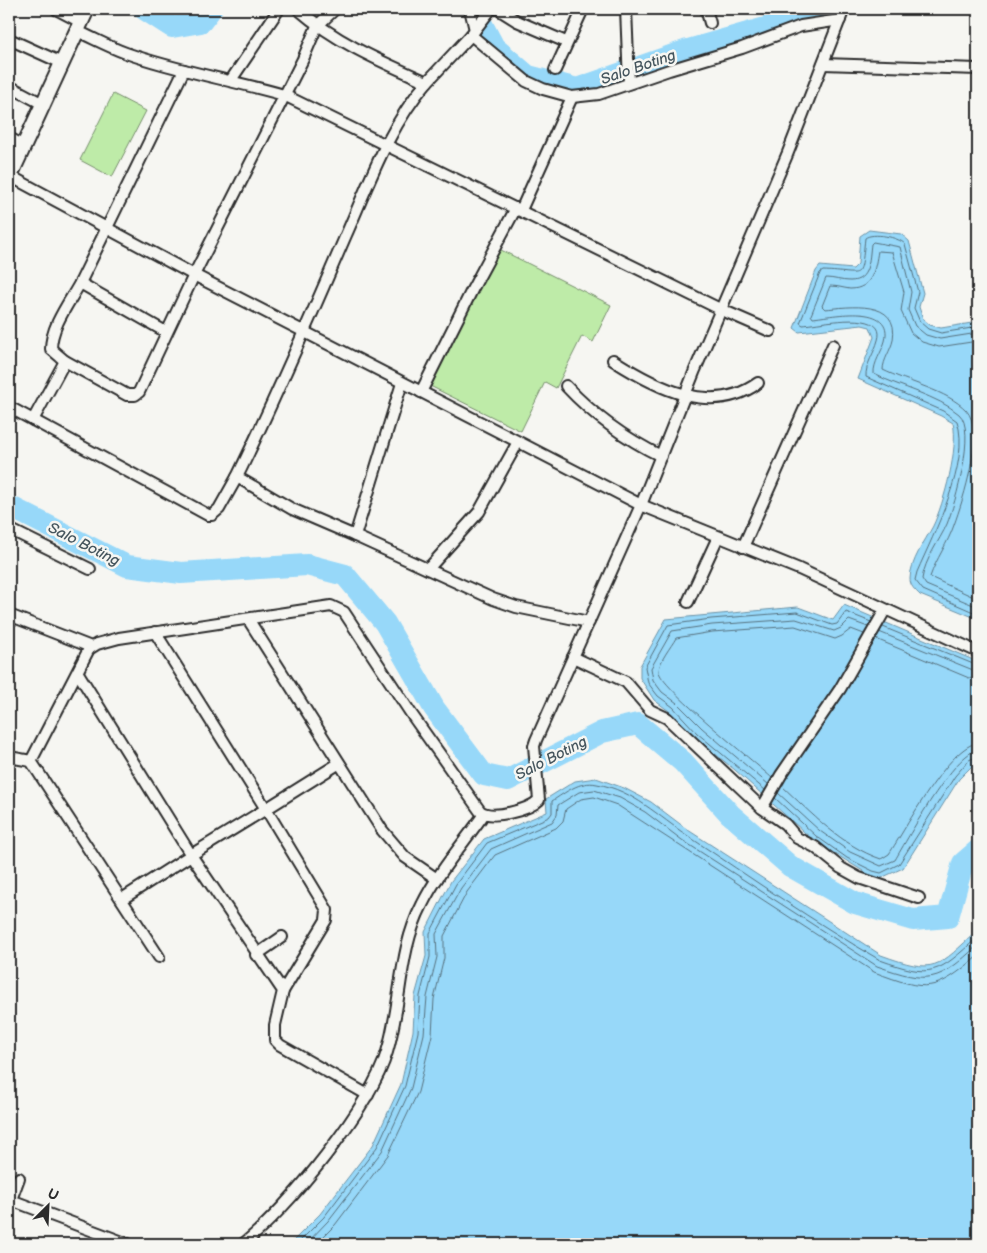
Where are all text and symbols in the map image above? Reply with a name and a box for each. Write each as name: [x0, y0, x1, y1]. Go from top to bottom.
water label: Salo Boting: [598, 46, 679, 89]
water label: Salo Boting: [45, 518, 123, 571]
water label: Salo Boting: [512, 732, 591, 785]
north arrow: [22, 1180, 72, 1230]
text: U: [45, 1185, 61, 1204]

